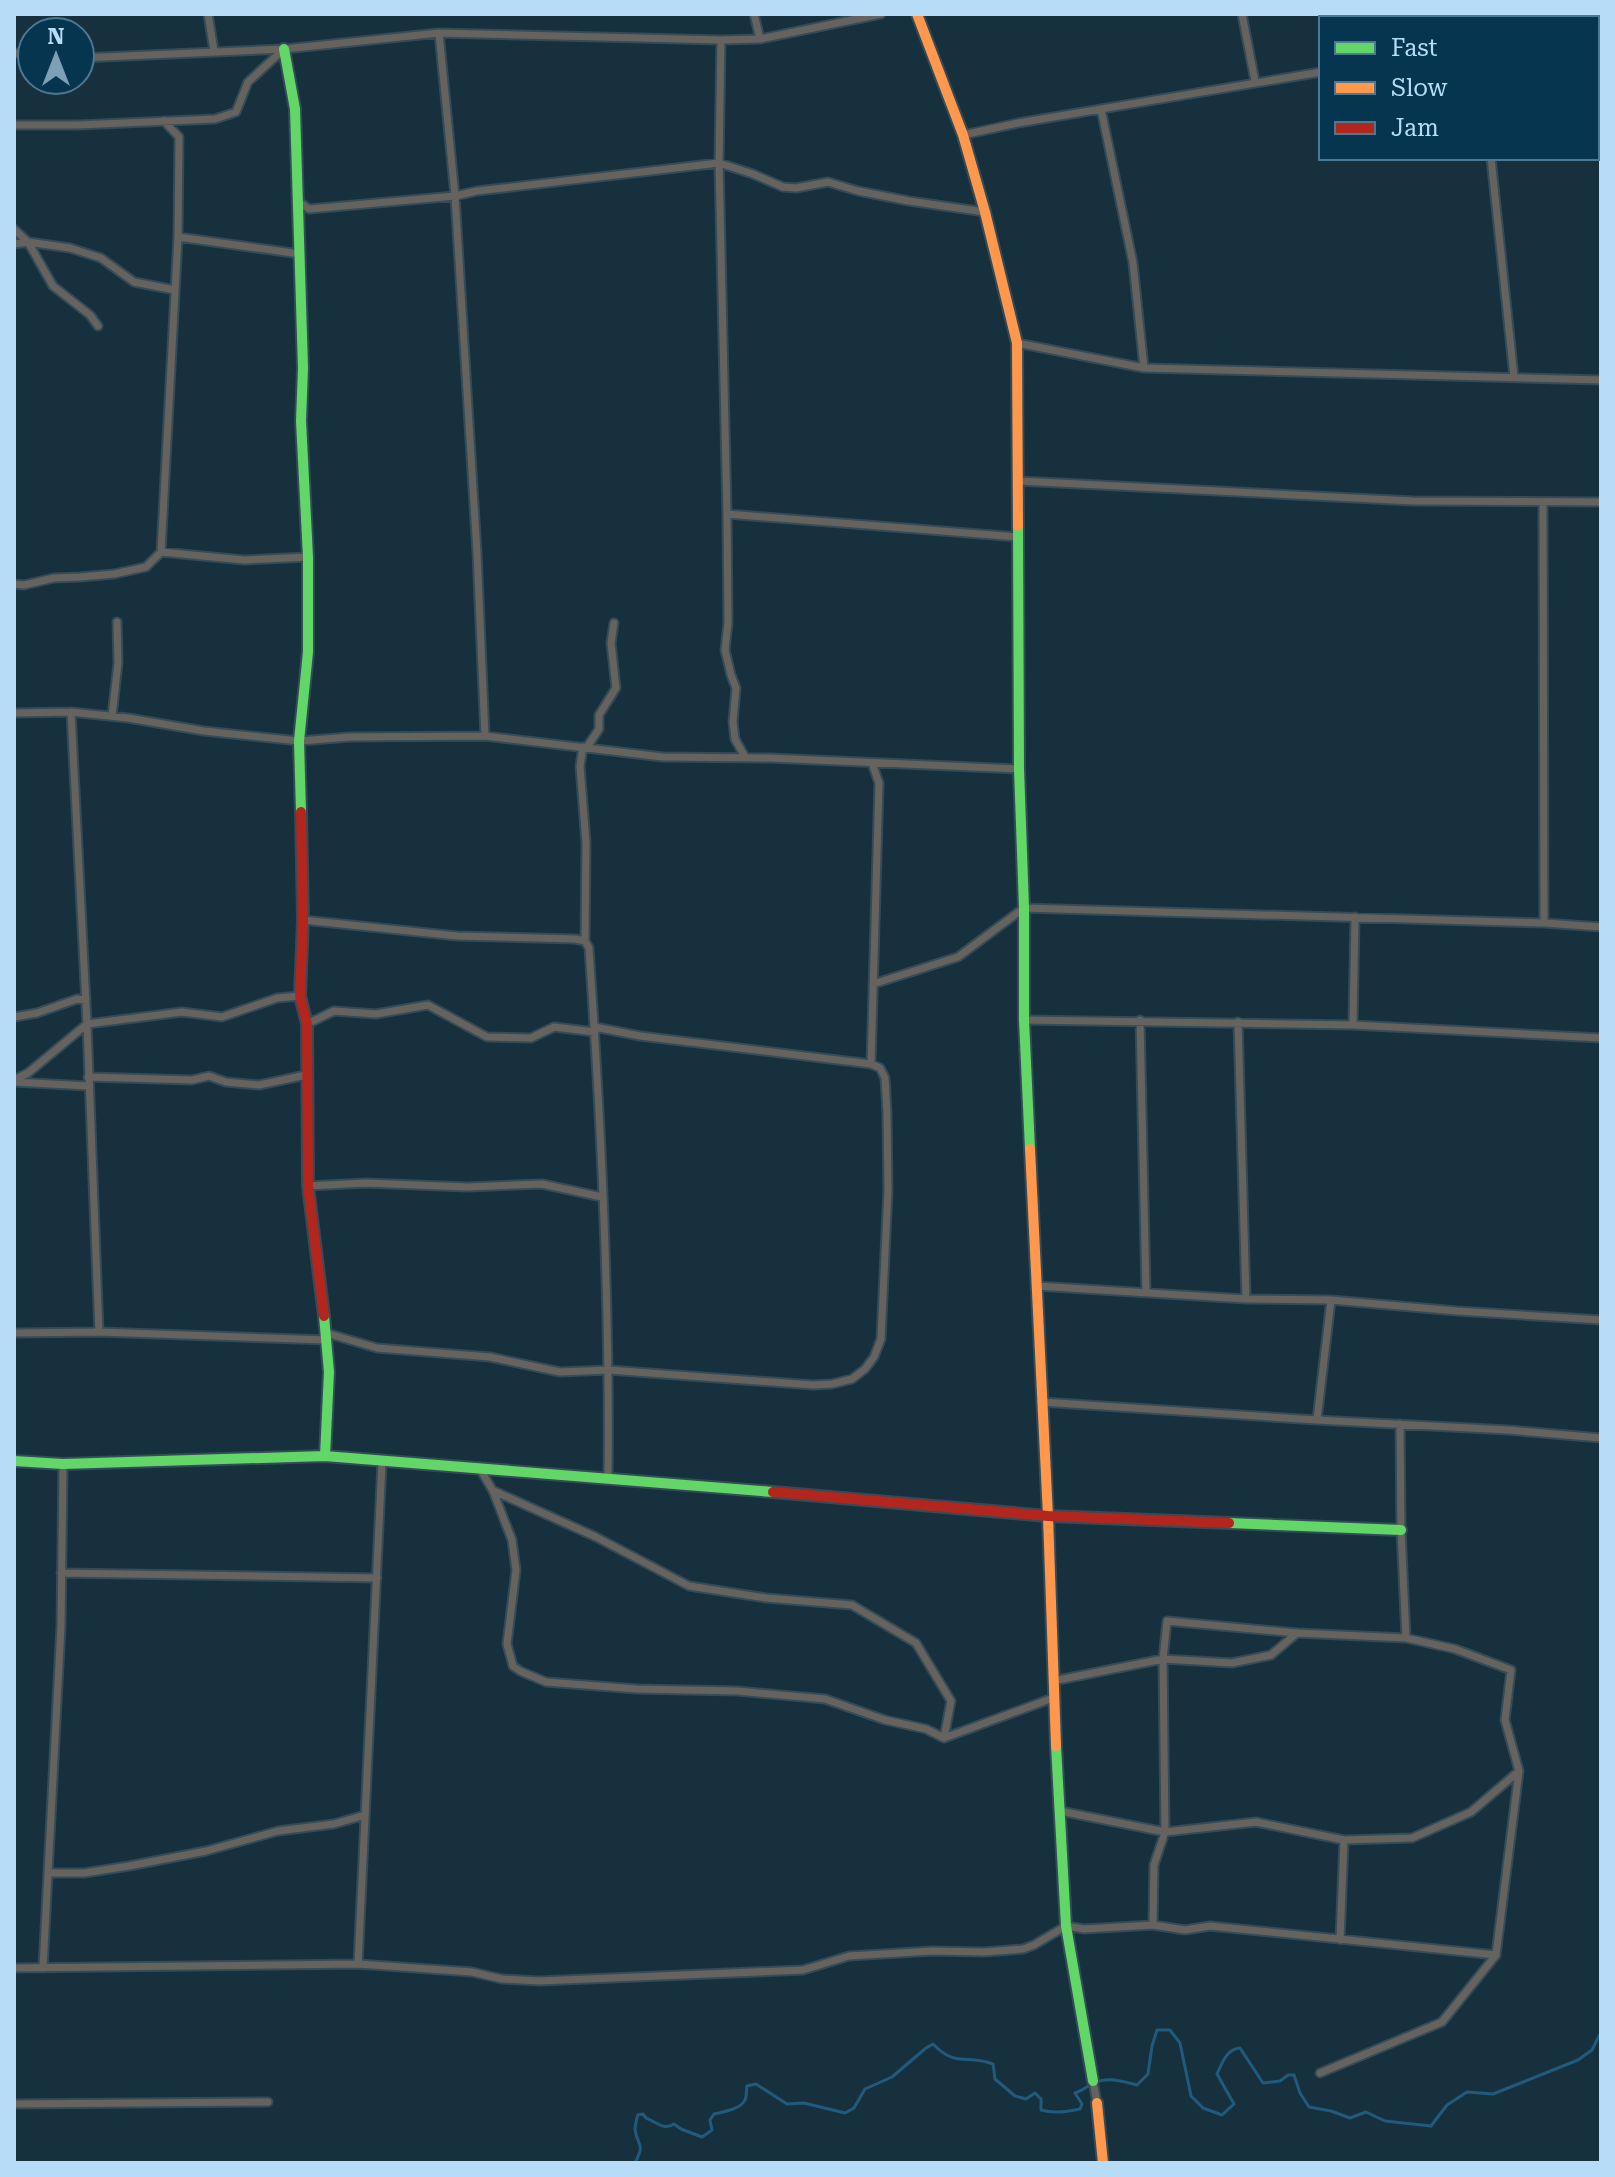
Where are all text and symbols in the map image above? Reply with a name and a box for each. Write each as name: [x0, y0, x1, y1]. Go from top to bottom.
north arrow: [16, 16, 96, 96]
legend: [1319, 16, 1599, 160]
text: N: [48, 24, 65, 49]
text: Fast: [1391, 34, 1438, 62]
text: Slow: [1391, 74, 1448, 102]
text: Jam: [1391, 114, 1439, 142]

